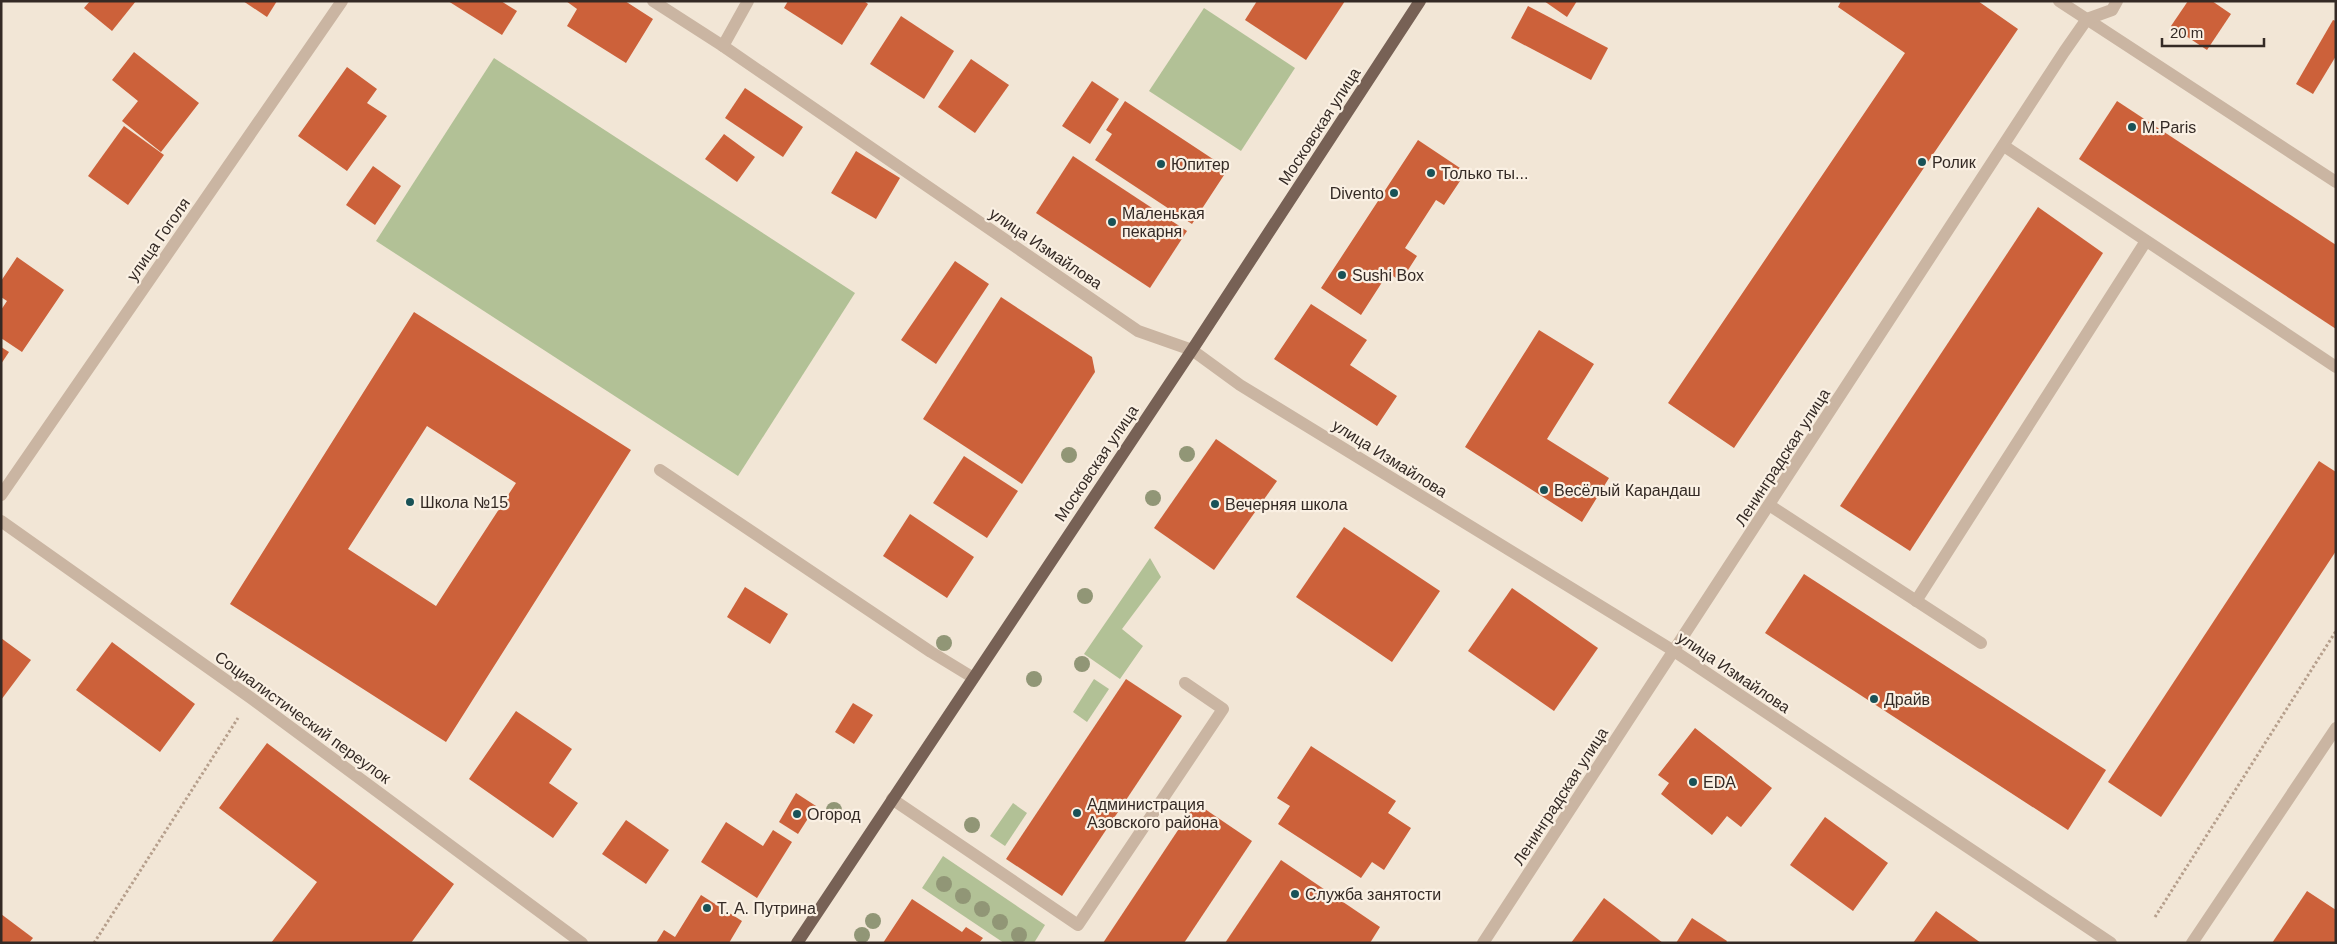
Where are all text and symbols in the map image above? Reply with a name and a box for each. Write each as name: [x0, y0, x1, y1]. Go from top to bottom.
scale bar: [2162, 15, 2264, 47]
text: 20 m: [2170, 24, 2203, 41]
street label: Московская улица: [1275, 64, 1364, 188]
place label: M.Paris: [2142, 119, 2196, 136]
marker: M.Paris: [2126, 121, 2138, 133]
place label: Ролик: [1932, 154, 1977, 171]
place label: Юпитер: [1171, 156, 1230, 173]
marker: Ролик: [1916, 156, 1928, 168]
marker: Юпитер: [1155, 158, 1167, 170]
place label: Только ты...: [1441, 165, 1528, 182]
marker: Только ты...: [1425, 167, 1437, 179]
place label: Divento: [1330, 185, 1384, 202]
marker: Divento: [1388, 187, 1400, 199]
street label: улица Гоголя: [124, 195, 193, 284]
street label: улица Измайлова: [986, 205, 1105, 292]
place label: Маленькая пекарня: [1122, 205, 1205, 240]
marker: Маленькая пекарня: [1106, 216, 1118, 228]
place label: Sushi Box: [1352, 267, 1424, 284]
marker: Sushi Box: [1336, 269, 1348, 281]
street label: Ленинградская улица: [1732, 385, 1833, 529]
street label: Московская улица: [1051, 402, 1142, 524]
street label: улица Измайлова: [1329, 416, 1450, 501]
place label: Весёлый Карандаш: [1554, 482, 1701, 499]
marker: Весёлый Карандаш: [1538, 484, 1550, 496]
place label: Школа №15: [420, 494, 508, 511]
marker: Школа №15: [404, 496, 416, 508]
place label: Вечерняя школа: [1225, 496, 1348, 513]
marker: Вечерняя школа: [1209, 498, 1221, 510]
street label: улица Измайлова: [1674, 629, 1793, 716]
street label: Социалистический переулок: [212, 648, 395, 787]
place label: Драйв: [1884, 691, 1930, 708]
marker: Драйв: [1868, 693, 1880, 705]
street label: Ленинградская улица: [1510, 724, 1611, 868]
place label: EDA: [1703, 774, 1736, 791]
marker: EDA: [1687, 776, 1699, 788]
place label: Администрация Азовского района: [1087, 796, 1218, 831]
place label: Огород: [807, 806, 861, 823]
marker: Администрация Азовского района: [1071, 807, 1083, 819]
marker: Огород: [791, 808, 803, 820]
place label: Служба занятости: [1305, 886, 1441, 903]
marker: Служба занятости: [1289, 888, 1301, 900]
place label: Т. А. Путрина: [717, 900, 816, 917]
marker: Т. А. Путрина: [701, 902, 713, 914]

